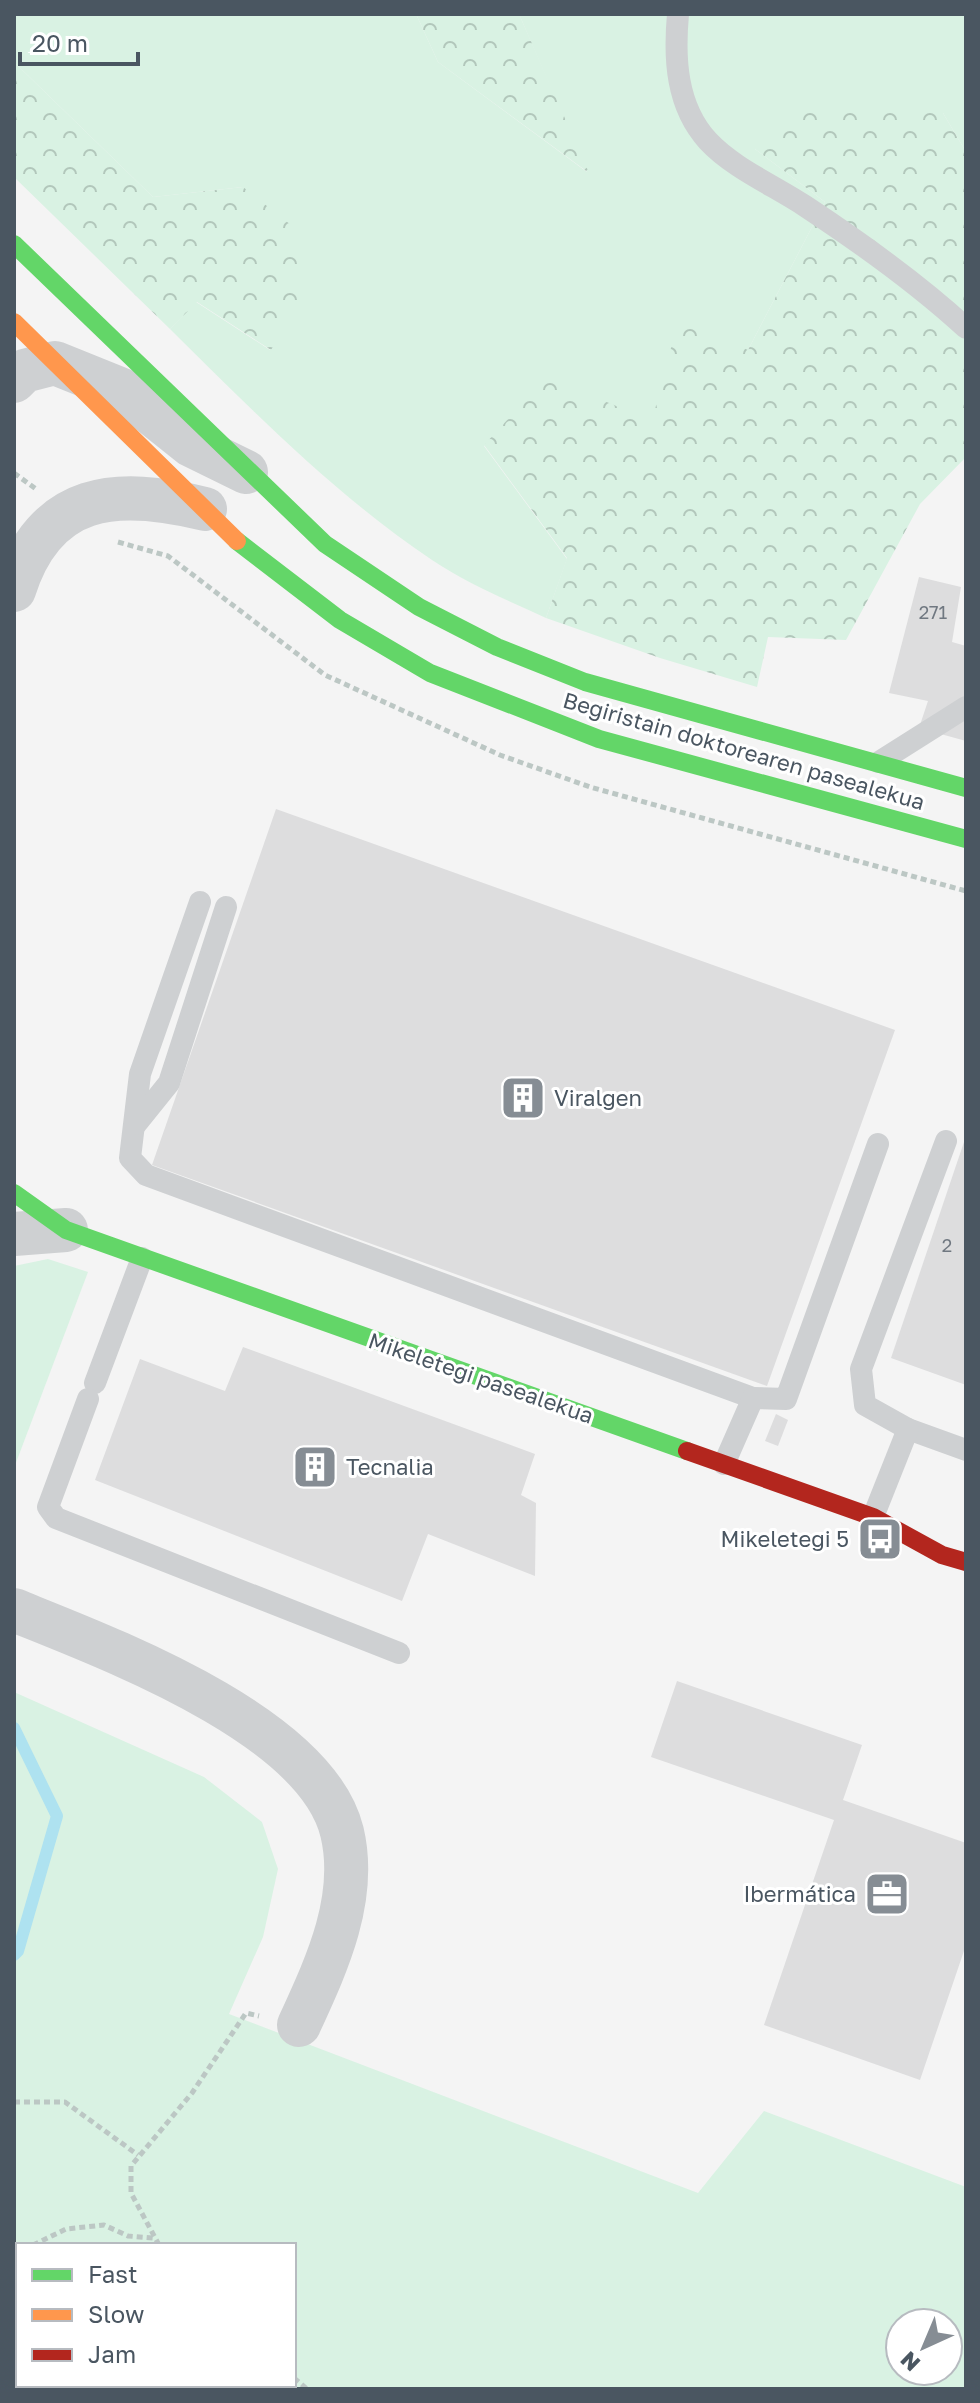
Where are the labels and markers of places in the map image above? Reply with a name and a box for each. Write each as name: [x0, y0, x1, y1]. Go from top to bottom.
building icon: Viralgen: [499, 1074, 547, 1122]
place label: Viralgen: [554, 1084, 642, 1111]
building icon: Tecnalia: [291, 1443, 339, 1491]
place label: Tecnalia: [346, 1453, 434, 1480]
bus stop icon: Mikeletegi 5: [856, 1515, 904, 1563]
place label: Mikeletegi 5: [721, 1525, 849, 1552]
office icon: Ibermática: [863, 1870, 911, 1918]
place label: Ibermática: [743, 1880, 856, 1907]

